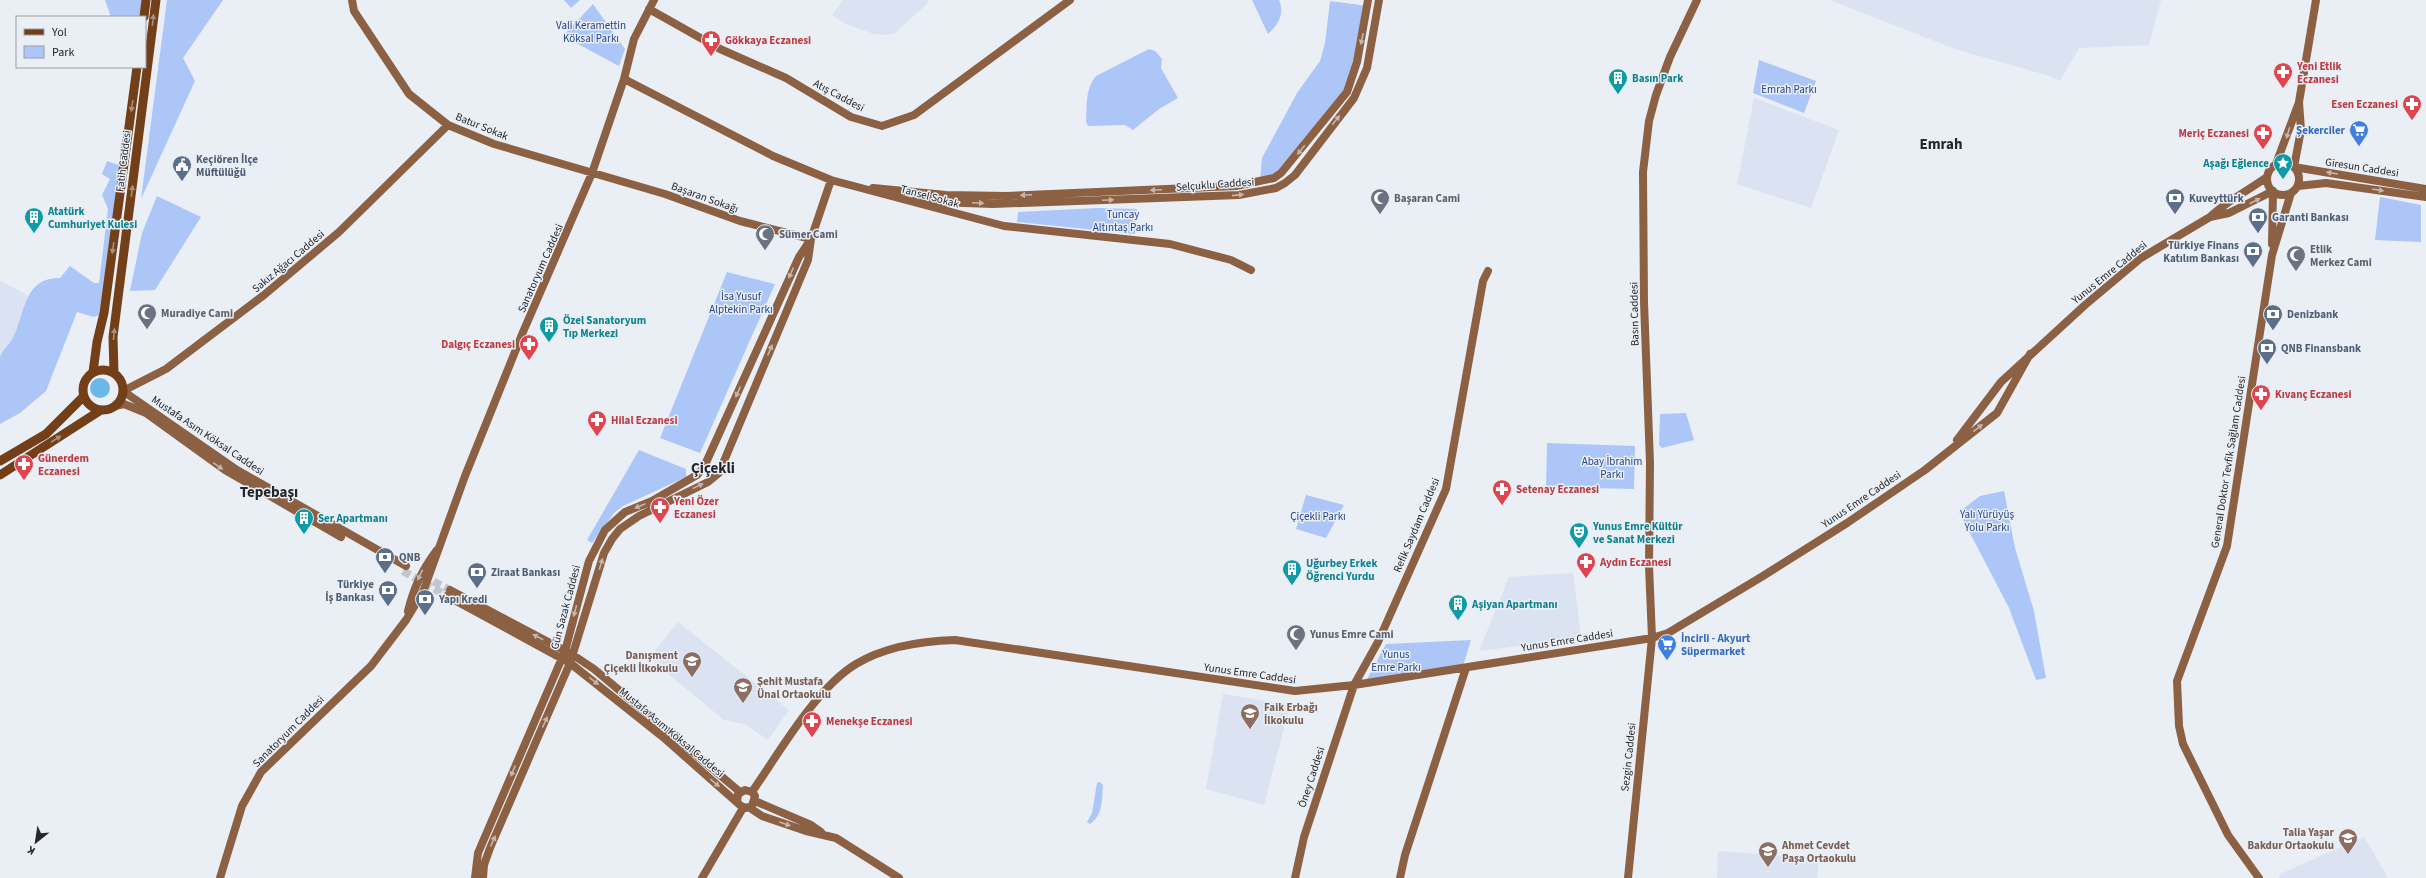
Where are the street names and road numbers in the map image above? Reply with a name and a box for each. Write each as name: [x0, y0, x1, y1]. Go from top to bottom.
street label: Atış Caddesi: [811, 76, 867, 115]
street label: Batur Sokak: [453, 109, 511, 144]
street label: Fatih Caddesi: [112, 129, 135, 193]
street label: Giresun Caddesi: [2324, 154, 2400, 181]
street label: Selçuklu Caddesi: [1175, 174, 1255, 195]
street label: Başaran Sokağı: [669, 178, 741, 217]
street label: Tansel Sokak: [899, 181, 961, 212]
street label: Sanatoryum Caddesi: [514, 221, 567, 315]
street label: Sakız Ağacı Caddesi: [249, 227, 328, 296]
street label: Yunus Emre Caddesi: [2068, 237, 2150, 308]
street label: Basın Caddesi: [1626, 282, 1643, 346]
street label: General Doktor Tevfik Sağlam Caddesi: [2207, 375, 2250, 549]
street label: Mustafa Asım Köksal Caddesi: [149, 392, 267, 479]
street label: Yunus Emre Caddesi: [1818, 467, 1904, 532]
street label: Refik Saydam Caddesi: [1390, 476, 1443, 575]
street label: Gün Sazak Caddesi: [547, 563, 584, 651]
street label: Yunus Emre Caddesi: [1519, 626, 1614, 655]
street label: Yunus Emre Caddesi: [1202, 659, 1297, 687]
street label: Mustafa Asım Köksal Caddesi: [616, 684, 727, 781]
street label: Sanatoryum Caddesi: [249, 692, 327, 770]
street label: Sezgin Caddesi: [1617, 722, 1640, 792]
street label: Öney Caddesi: [1295, 745, 1328, 809]

